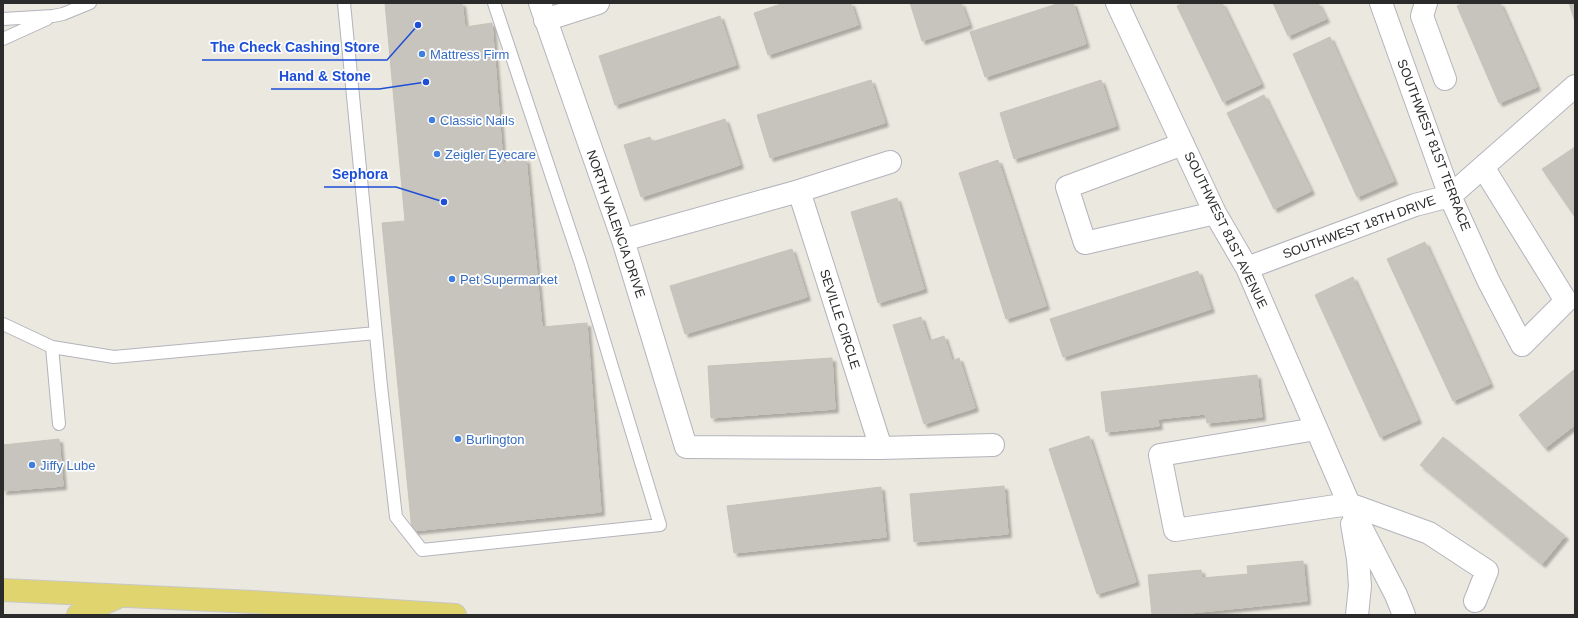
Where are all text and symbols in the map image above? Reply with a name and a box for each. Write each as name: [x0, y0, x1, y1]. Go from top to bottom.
callout: The Check Cashing Store: [202, 34, 387, 60]
text: The Check Cashing Store: [210, 39, 380, 55]
place label: Mattress Firm: [430, 47, 509, 62]
marker: Mattress Firm: [417, 49, 427, 59]
street label: SOUTHWEST 81ST TERRACE: [1394, 57, 1474, 233]
callout: Hand & Stone: [271, 63, 379, 89]
text: Hand & Stone: [279, 68, 371, 84]
place label: Classic Nails: [440, 113, 515, 128]
marker: Classic Nails: [427, 115, 437, 125]
place label: Zeigler Eyecare: [445, 147, 536, 162]
street label: NORTH VALENCIA DRIVE: [584, 148, 649, 300]
marker: Zeigler Eyecare: [432, 149, 442, 159]
street label: SOUTHWEST 81ST AVENUE: [1181, 149, 1271, 311]
callout: Sephora: [324, 161, 396, 187]
text: Sephora: [332, 166, 388, 182]
street label: SOUTHWEST 18TH DRIVE: [1281, 192, 1438, 262]
street label: SEVILLE CIRCLE: [817, 267, 863, 371]
place label: Pet Supermarket: [460, 272, 558, 287]
marker: Pet Supermarket: [447, 274, 457, 284]
place label: Burlington: [466, 432, 525, 447]
marker: Burlington: [453, 434, 463, 444]
place label: Jiffy Lube: [40, 458, 95, 473]
marker: Jiffy Lube: [27, 460, 37, 470]

